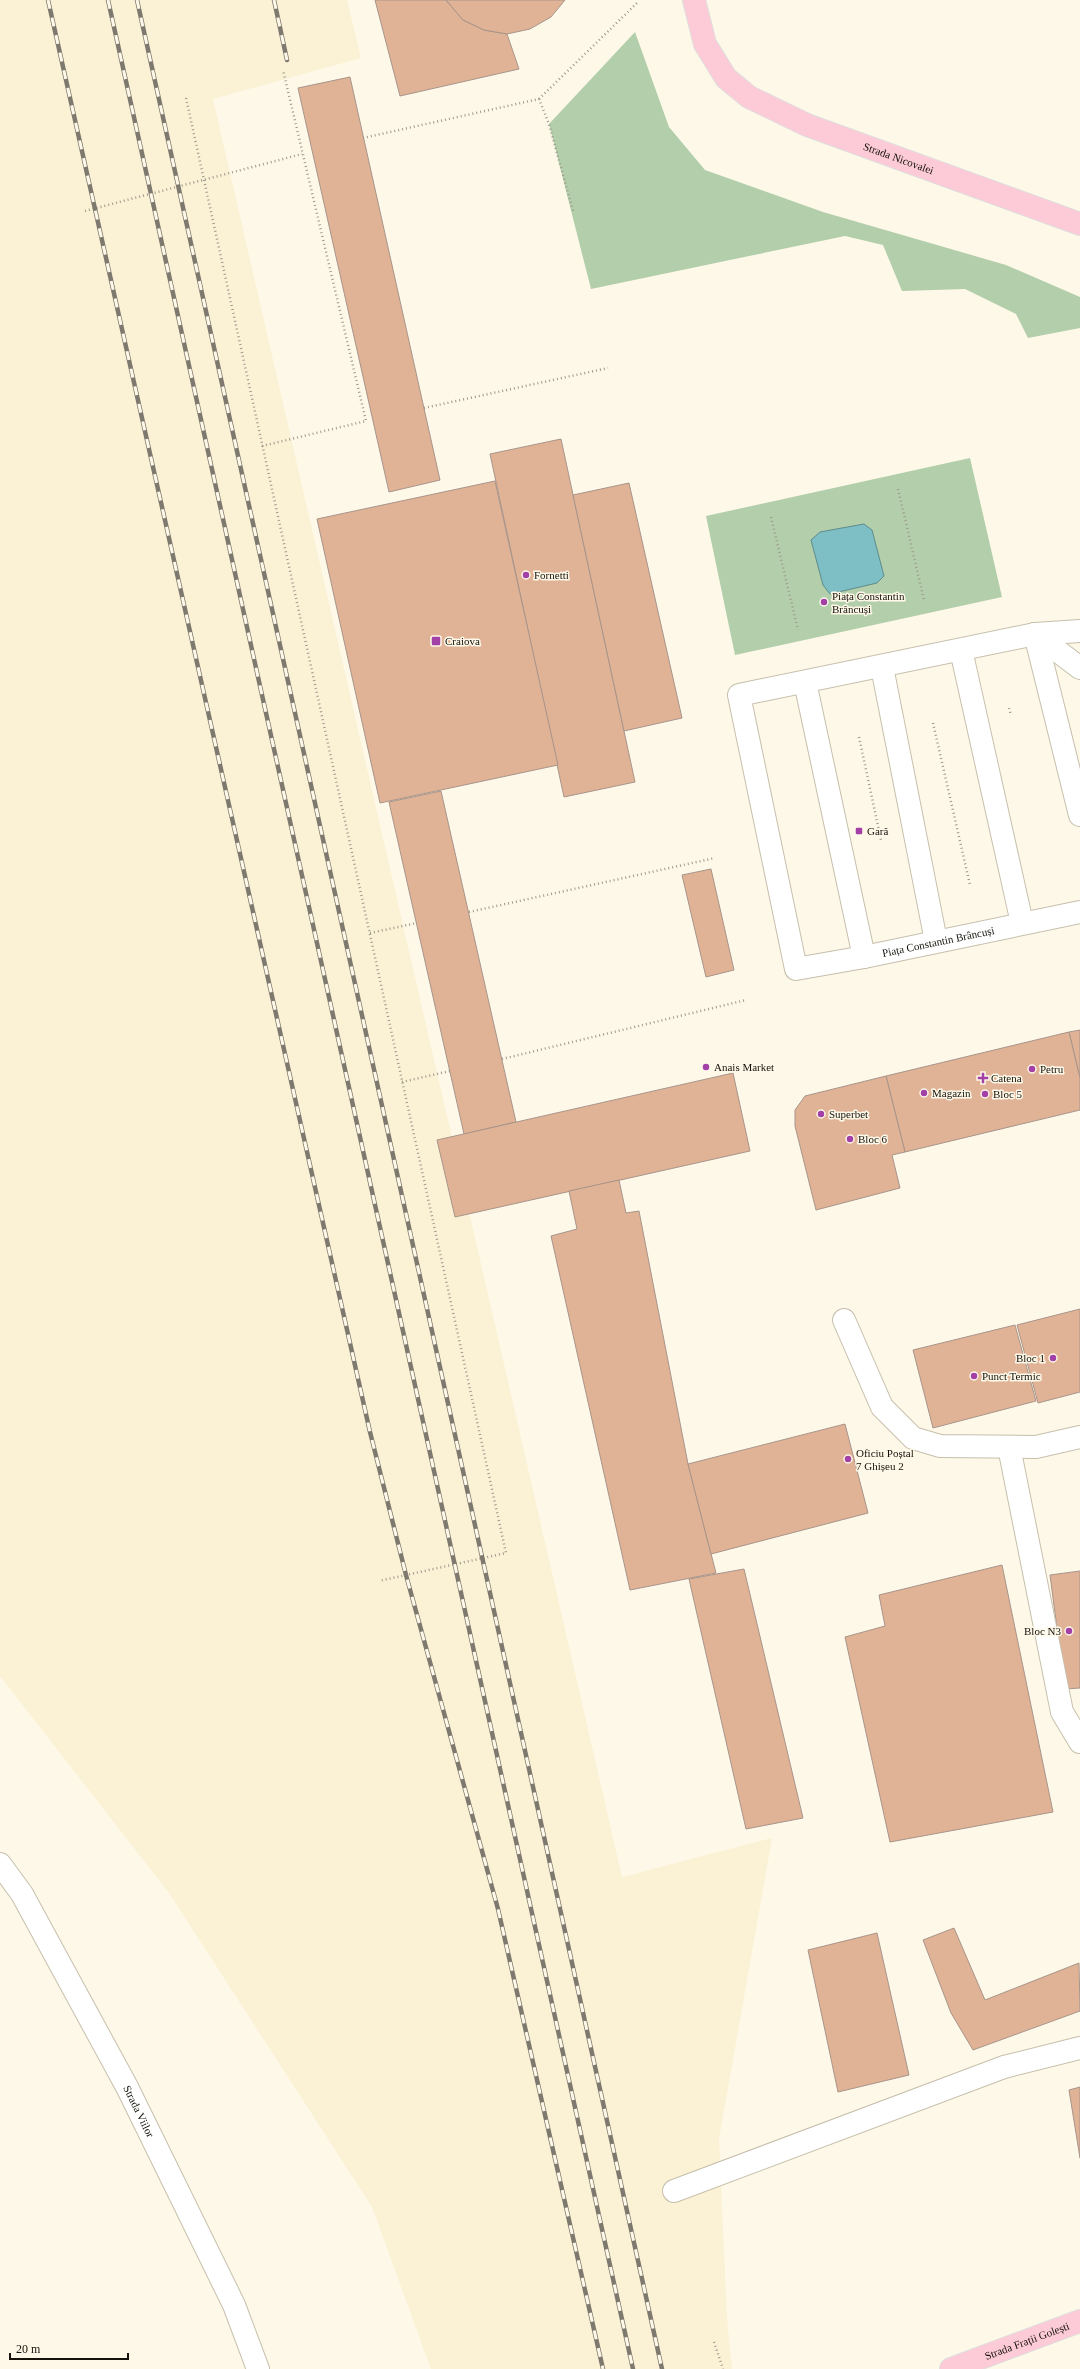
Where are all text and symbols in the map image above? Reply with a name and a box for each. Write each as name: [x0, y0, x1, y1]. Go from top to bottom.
street label: Strada Nicovalei: [862, 140, 935, 176]
place label: Fornetti: [534, 569, 569, 581]
marker: Fornetti: [521, 570, 531, 580]
place label: Piața Constantin Brâncuși: [832, 590, 905, 615]
marker: Piața Constantin Brâncuși: [819, 597, 829, 607]
marker: Craiova: [430, 635, 442, 647]
place label: Craiova: [445, 635, 480, 647]
place label: Gară: [867, 825, 888, 837]
marker: Gară: [854, 826, 864, 836]
street label: Piața Constantin Brâncuși: [881, 924, 995, 959]
place label: Anais Market: [714, 1061, 774, 1073]
marker: Anais Market: [701, 1062, 711, 1072]
place label: Petru: [1040, 1063, 1064, 1075]
marker: Petru: [1027, 1064, 1037, 1074]
place label: Catena: [991, 1072, 1022, 1084]
marker: Catena: [978, 1073, 988, 1083]
place label: Magazin: [932, 1087, 971, 1099]
marker: Magazin: [919, 1088, 929, 1098]
place label: Bloc 5: [993, 1088, 1023, 1100]
marker: Bloc 5: [980, 1089, 990, 1099]
place label: Superbet: [829, 1108, 868, 1120]
marker: Superbet: [816, 1109, 826, 1119]
place label: Bloc 6: [858, 1133, 888, 1145]
marker: Bloc 6: [845, 1134, 855, 1144]
place label: Bloc 1: [1016, 1352, 1045, 1364]
marker: Bloc 1: [1048, 1353, 1058, 1363]
place label: Punct Termic: [982, 1370, 1041, 1382]
marker: Punct Termic: [969, 1371, 979, 1381]
place label: Oficiu Poștal 7 Ghișeu 2: [856, 1447, 914, 1472]
marker: Oficiu Poștal 7 Ghișeu 2: [843, 1454, 853, 1464]
place label: Bloc N3: [1024, 1625, 1061, 1637]
marker: Bloc N3: [1064, 1626, 1074, 1636]
street label: Strada Viilor: [121, 2083, 157, 2140]
street label: Strada Frații Golești: [983, 2320, 1071, 2362]
scale bar: [10, 2335, 128, 2361]
text: 20 m: [16, 2342, 41, 2356]

